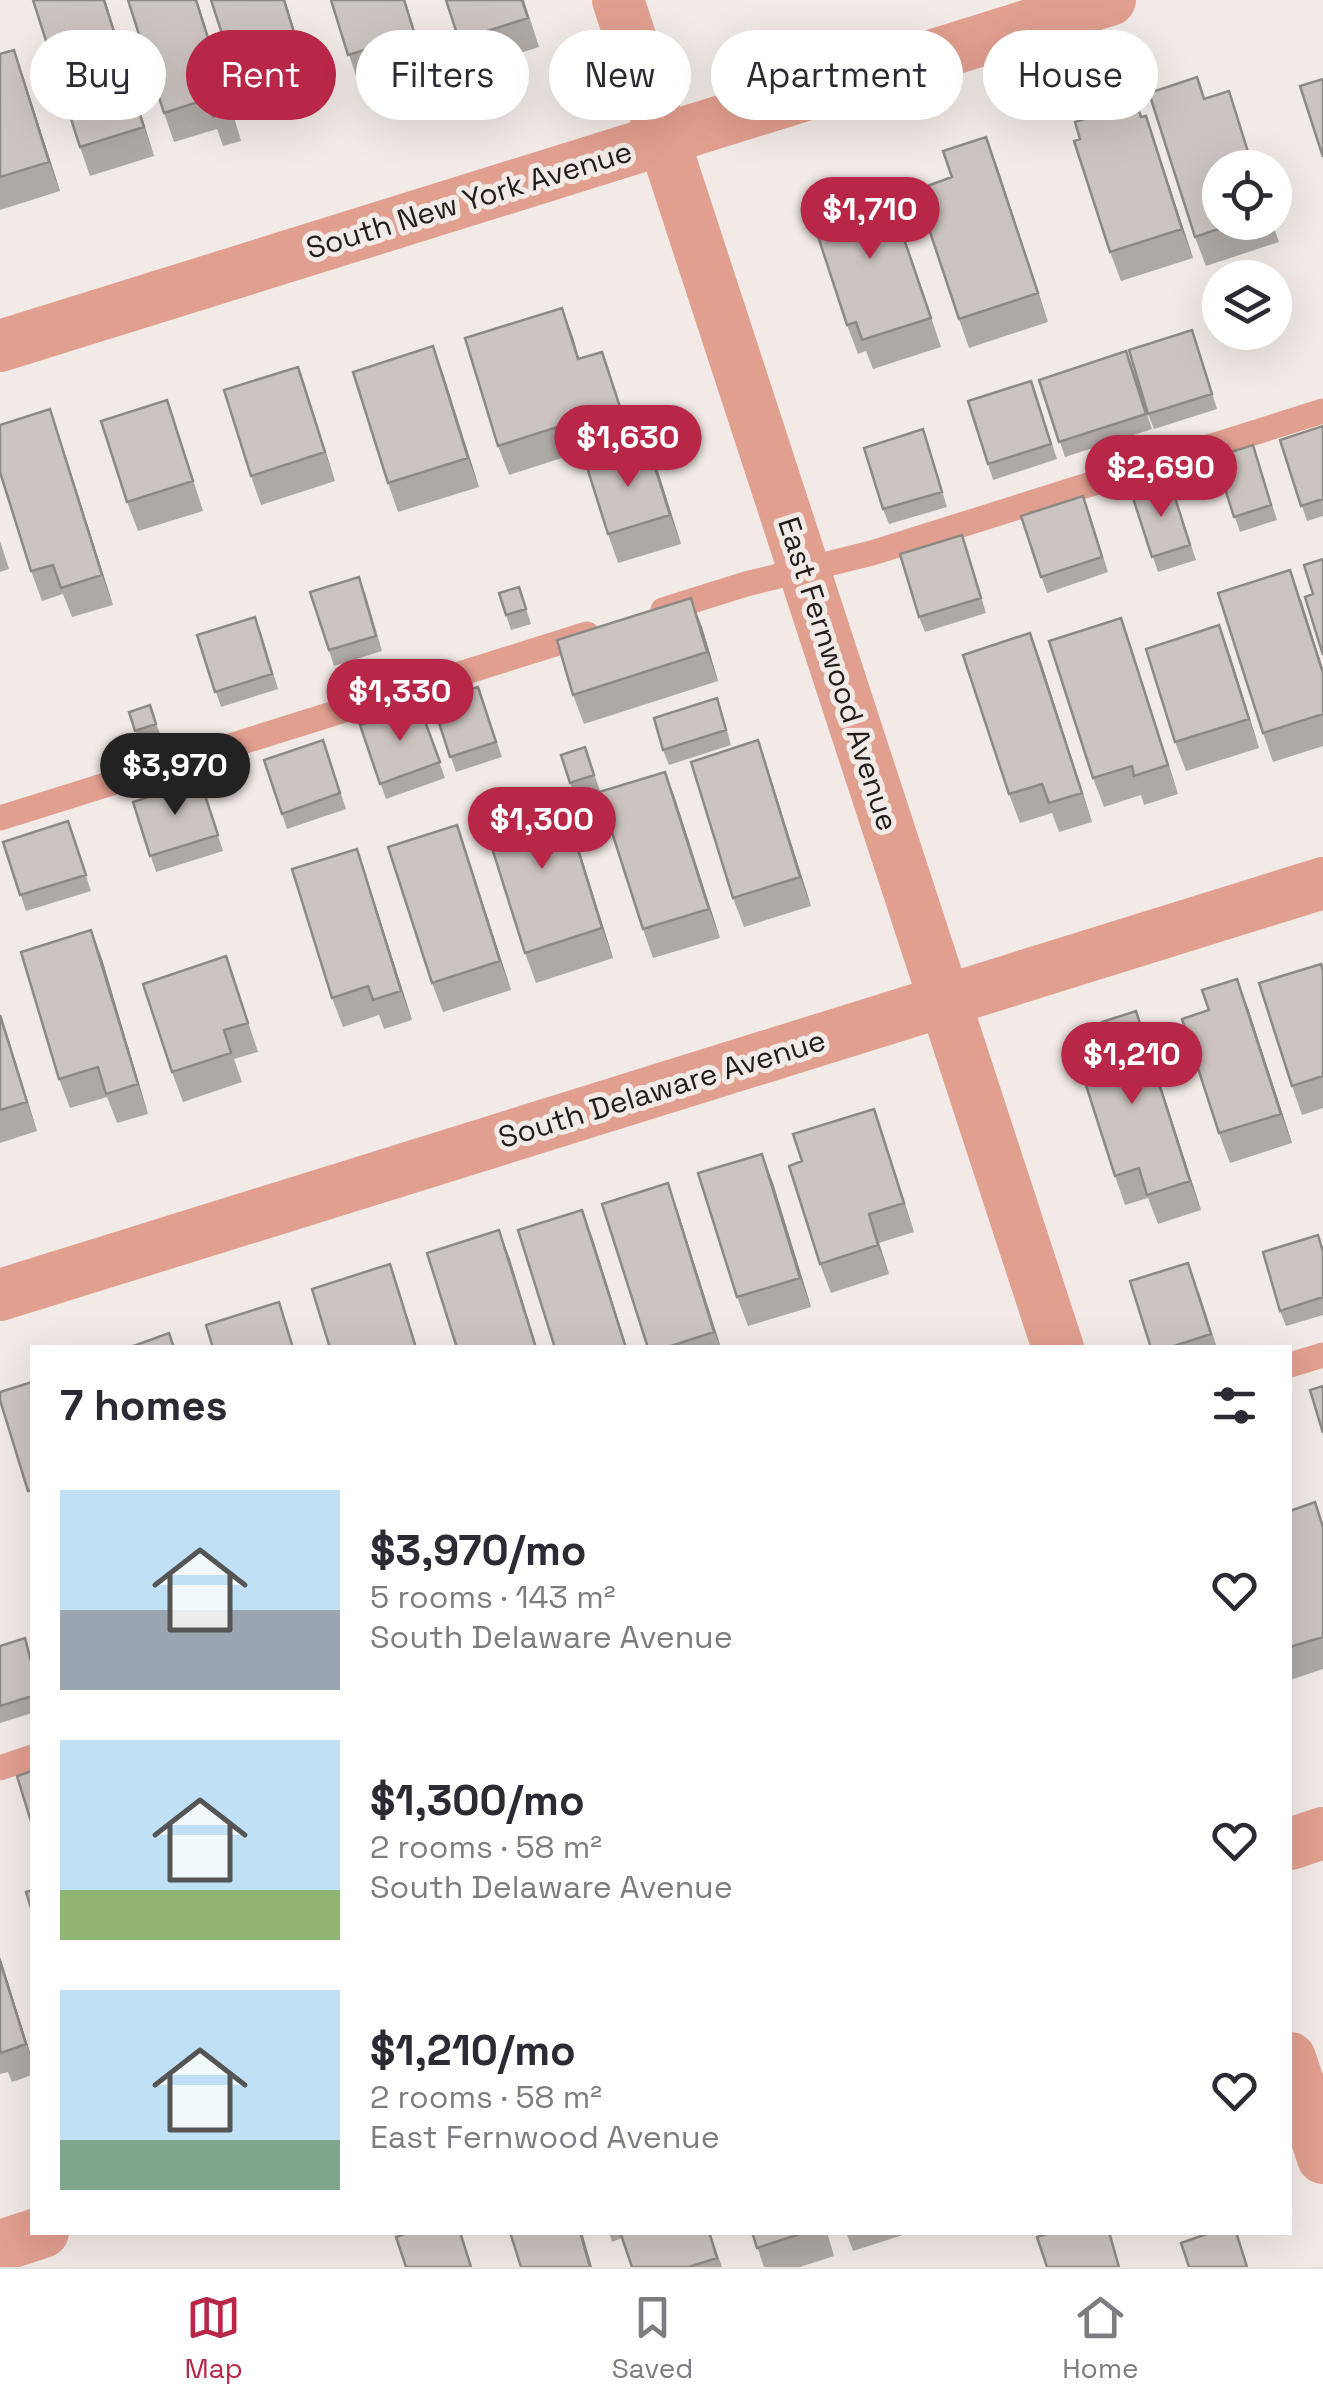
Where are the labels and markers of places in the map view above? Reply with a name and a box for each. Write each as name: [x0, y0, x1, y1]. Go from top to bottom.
pin: $1,710: [789, 177, 951, 262]
pin: $1,630: [547, 405, 709, 490]
pin: $2,690: [1080, 435, 1242, 520]
pin: $1,330: [319, 659, 481, 744]
pin: $3,970: [94, 733, 256, 818]
pin: $1,300: [461, 787, 623, 872]
pin: $1,210: [1051, 1022, 1213, 1107]

